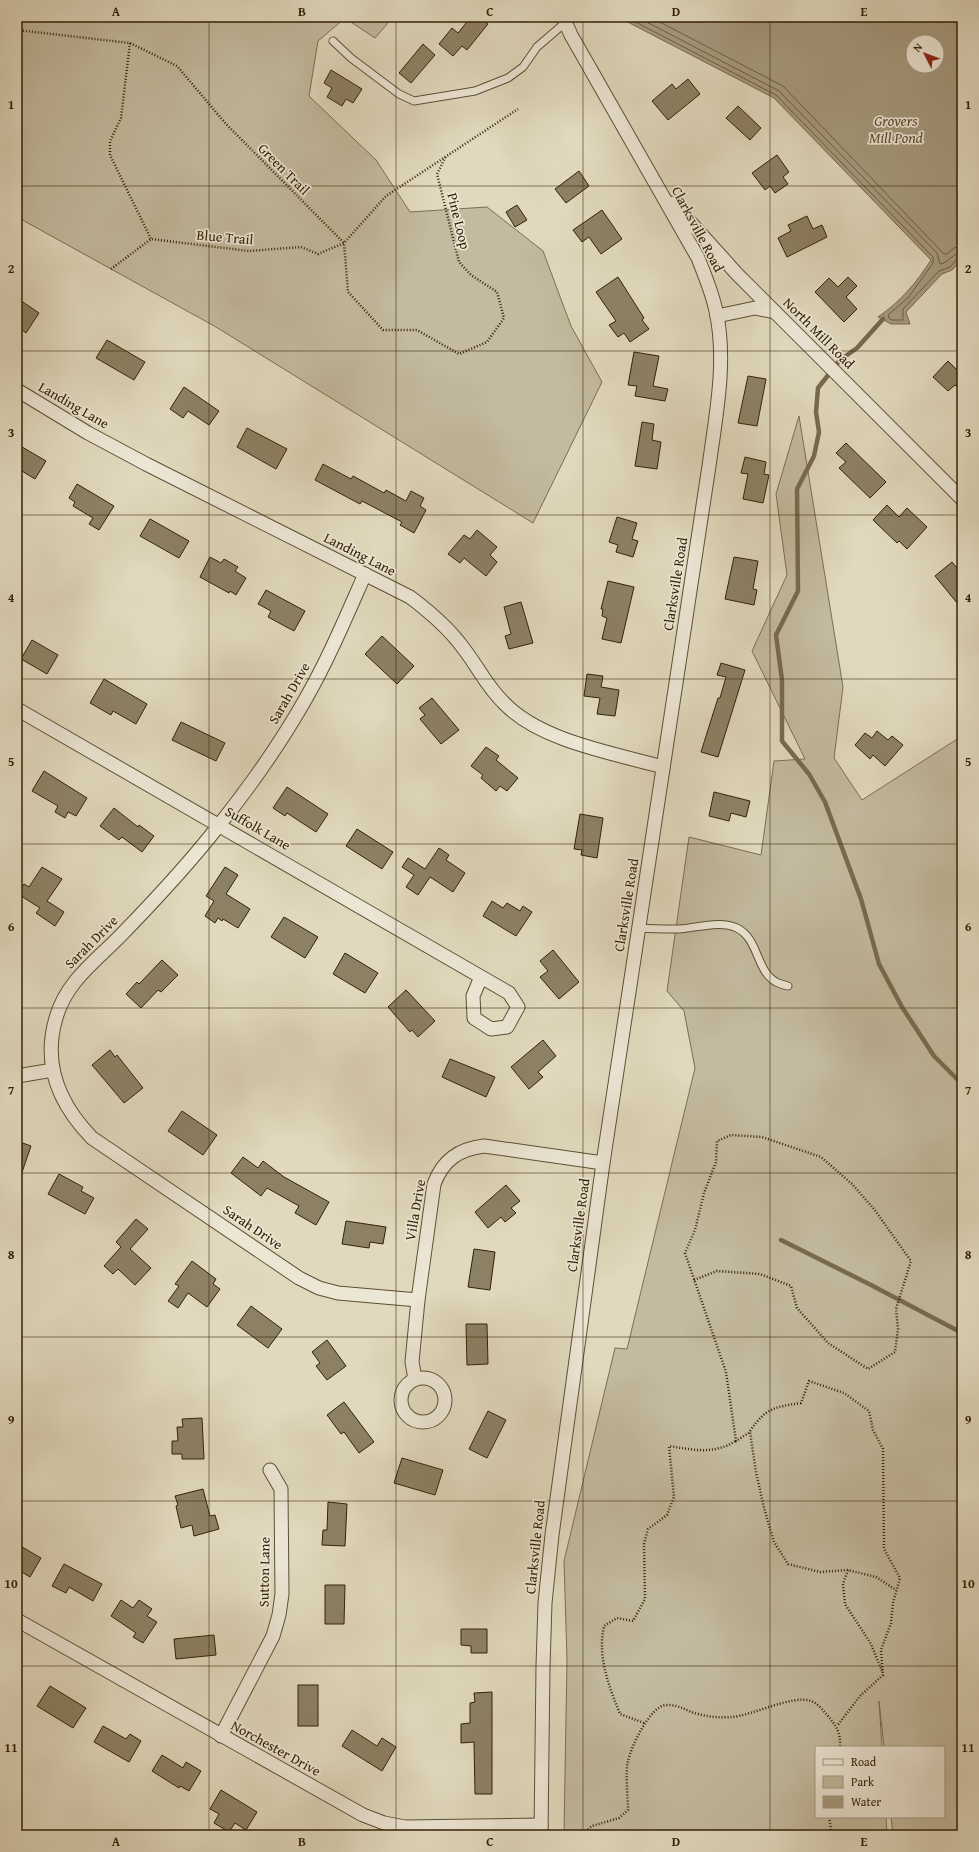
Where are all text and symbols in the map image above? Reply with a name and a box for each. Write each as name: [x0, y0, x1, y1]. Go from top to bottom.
text: A: [112, 2, 121, 21]
text: B: [298, 2, 306, 21]
text: C: [486, 2, 494, 21]
text: D: [672, 2, 680, 21]
text: E: [861, 2, 868, 21]
north arrow: [905, 34, 945, 74]
text: N: [909, 39, 926, 55]
text: 1: [8, 95, 14, 114]
text: 1: [965, 95, 971, 114]
water label: Grovers Mill Pond: [869, 110, 923, 148]
street label: Green Trail: [254, 139, 314, 199]
street label: Clarksville Road: [667, 183, 729, 276]
street label: Pine Loop: [442, 191, 476, 252]
street label: Blue Trail: [196, 225, 254, 249]
text: 2: [8, 259, 15, 278]
text: 2: [965, 259, 972, 278]
street label: North Mill Road: [779, 293, 860, 374]
street label: Landing Lane: [35, 377, 113, 433]
text: 3: [8, 423, 14, 442]
text: 3: [965, 423, 971, 442]
street label: Landing Lane: [320, 527, 400, 581]
street label: Clarksville Road: [658, 535, 692, 632]
text: 4: [8, 588, 15, 607]
text: 4: [965, 588, 972, 607]
street label: Sarah Drive: [263, 658, 315, 727]
text: 5: [8, 752, 15, 771]
text: 5: [965, 752, 972, 771]
street label: Suffolk Lane: [222, 801, 295, 855]
street label: Clarksville Road: [609, 856, 643, 953]
street label: Sarah Drive: [60, 911, 122, 973]
text: 6: [8, 917, 15, 936]
text: 6: [965, 917, 972, 936]
text: 7: [8, 1081, 15, 1100]
text: 7: [965, 1081, 972, 1100]
street label: Clarksville Road: [562, 1176, 595, 1273]
street label: Villa Drive: [400, 1177, 430, 1242]
street label: Sarah Drive: [219, 1200, 287, 1255]
text: 8: [8, 1245, 15, 1264]
text: 8: [965, 1245, 972, 1264]
text: 9: [8, 1410, 15, 1429]
text: 9: [965, 1410, 972, 1429]
street label: Clarksville Road: [520, 1499, 550, 1595]
street label: Sutton Lane: [253, 1536, 275, 1607]
text: 10: [4, 1574, 18, 1593]
text: 10: [961, 1574, 975, 1593]
street label: Norchester Drive: [228, 1715, 325, 1781]
text: 11: [4, 1738, 18, 1757]
text: 11: [961, 1738, 975, 1757]
legend: [815, 1746, 945, 1818]
text: Road: [851, 1753, 877, 1770]
text: Park: [851, 1773, 875, 1790]
text: Water: [851, 1793, 881, 1810]
text: A: [112, 1832, 121, 1851]
text: B: [298, 1832, 306, 1851]
text: C: [486, 1832, 494, 1851]
text: D: [672, 1832, 680, 1851]
text: E: [861, 1832, 868, 1851]

